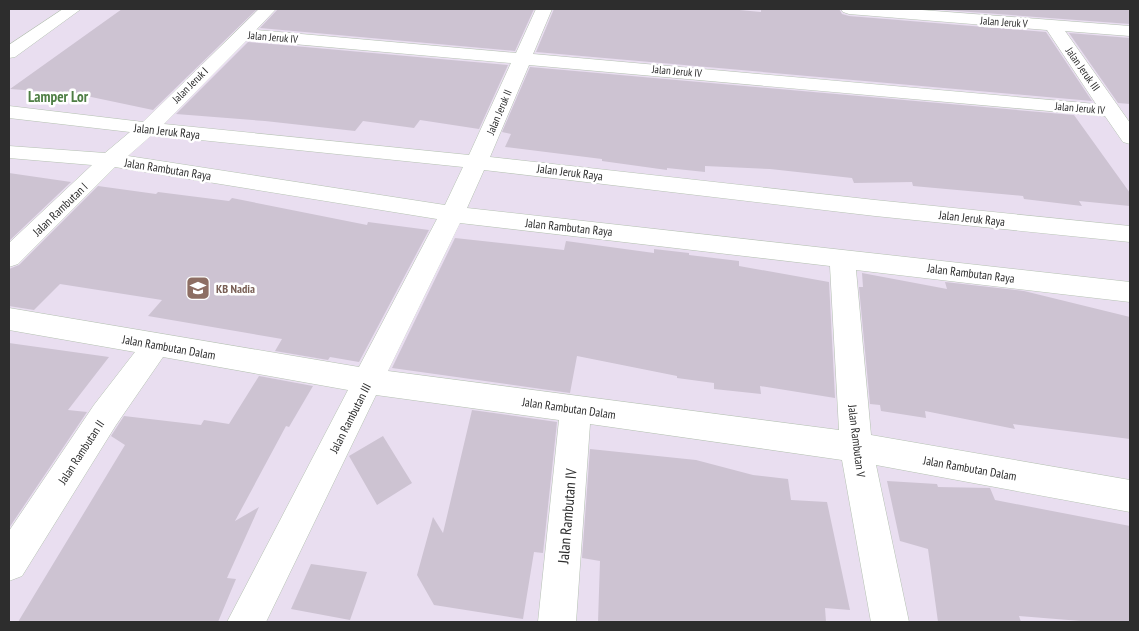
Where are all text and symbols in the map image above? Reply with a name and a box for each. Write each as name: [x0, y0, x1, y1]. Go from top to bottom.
street label: Jalan Jeruk V: [979, 13, 1029, 31]
street label: Jalan Jeruk IV: [246, 28, 299, 46]
street label: Jalan Jeruk III: [1062, 44, 1103, 94]
street label: Jalan Jeruk IV: [650, 62, 703, 80]
street label: Jalan Jeruk I: [168, 64, 211, 107]
district label: Lamper Lor: [28, 87, 89, 106]
street label: Jalan Jeruk II: [483, 87, 515, 138]
street label: Jalan Jeruk IV: [1053, 99, 1106, 117]
street label: Jalan Jeruk Raya: [132, 120, 201, 142]
street label: Jalan Rambutan Raya: [123, 155, 213, 183]
street label: Jalan Jeruk Raya: [535, 160, 604, 184]
street label: Jalan Rambutan I: [29, 179, 91, 240]
street label: Jalan Jeruk Raya: [937, 207, 1006, 229]
street label: Jalan Rambutan Raya: [524, 215, 614, 239]
street label: Jalan Rambutan Raya: [926, 260, 1016, 286]
school or university icon: KB Nadia: [185, 275, 211, 301]
place label: KB Nadia: [216, 281, 255, 296]
street label: Jalan Rambutan Dalam: [120, 331, 217, 363]
street label: Jalan Rambutan III: [326, 381, 374, 456]
street label: Jalan Rambutan Dalam: [520, 394, 617, 422]
street label: Jalan Rambutan V: [845, 403, 869, 479]
street label: Jalan Rambutan II: [54, 417, 107, 488]
street label: Jalan Rambutan Dalam: [921, 452, 1018, 484]
street label: Jalan Rambutan IV: [553, 468, 581, 565]

